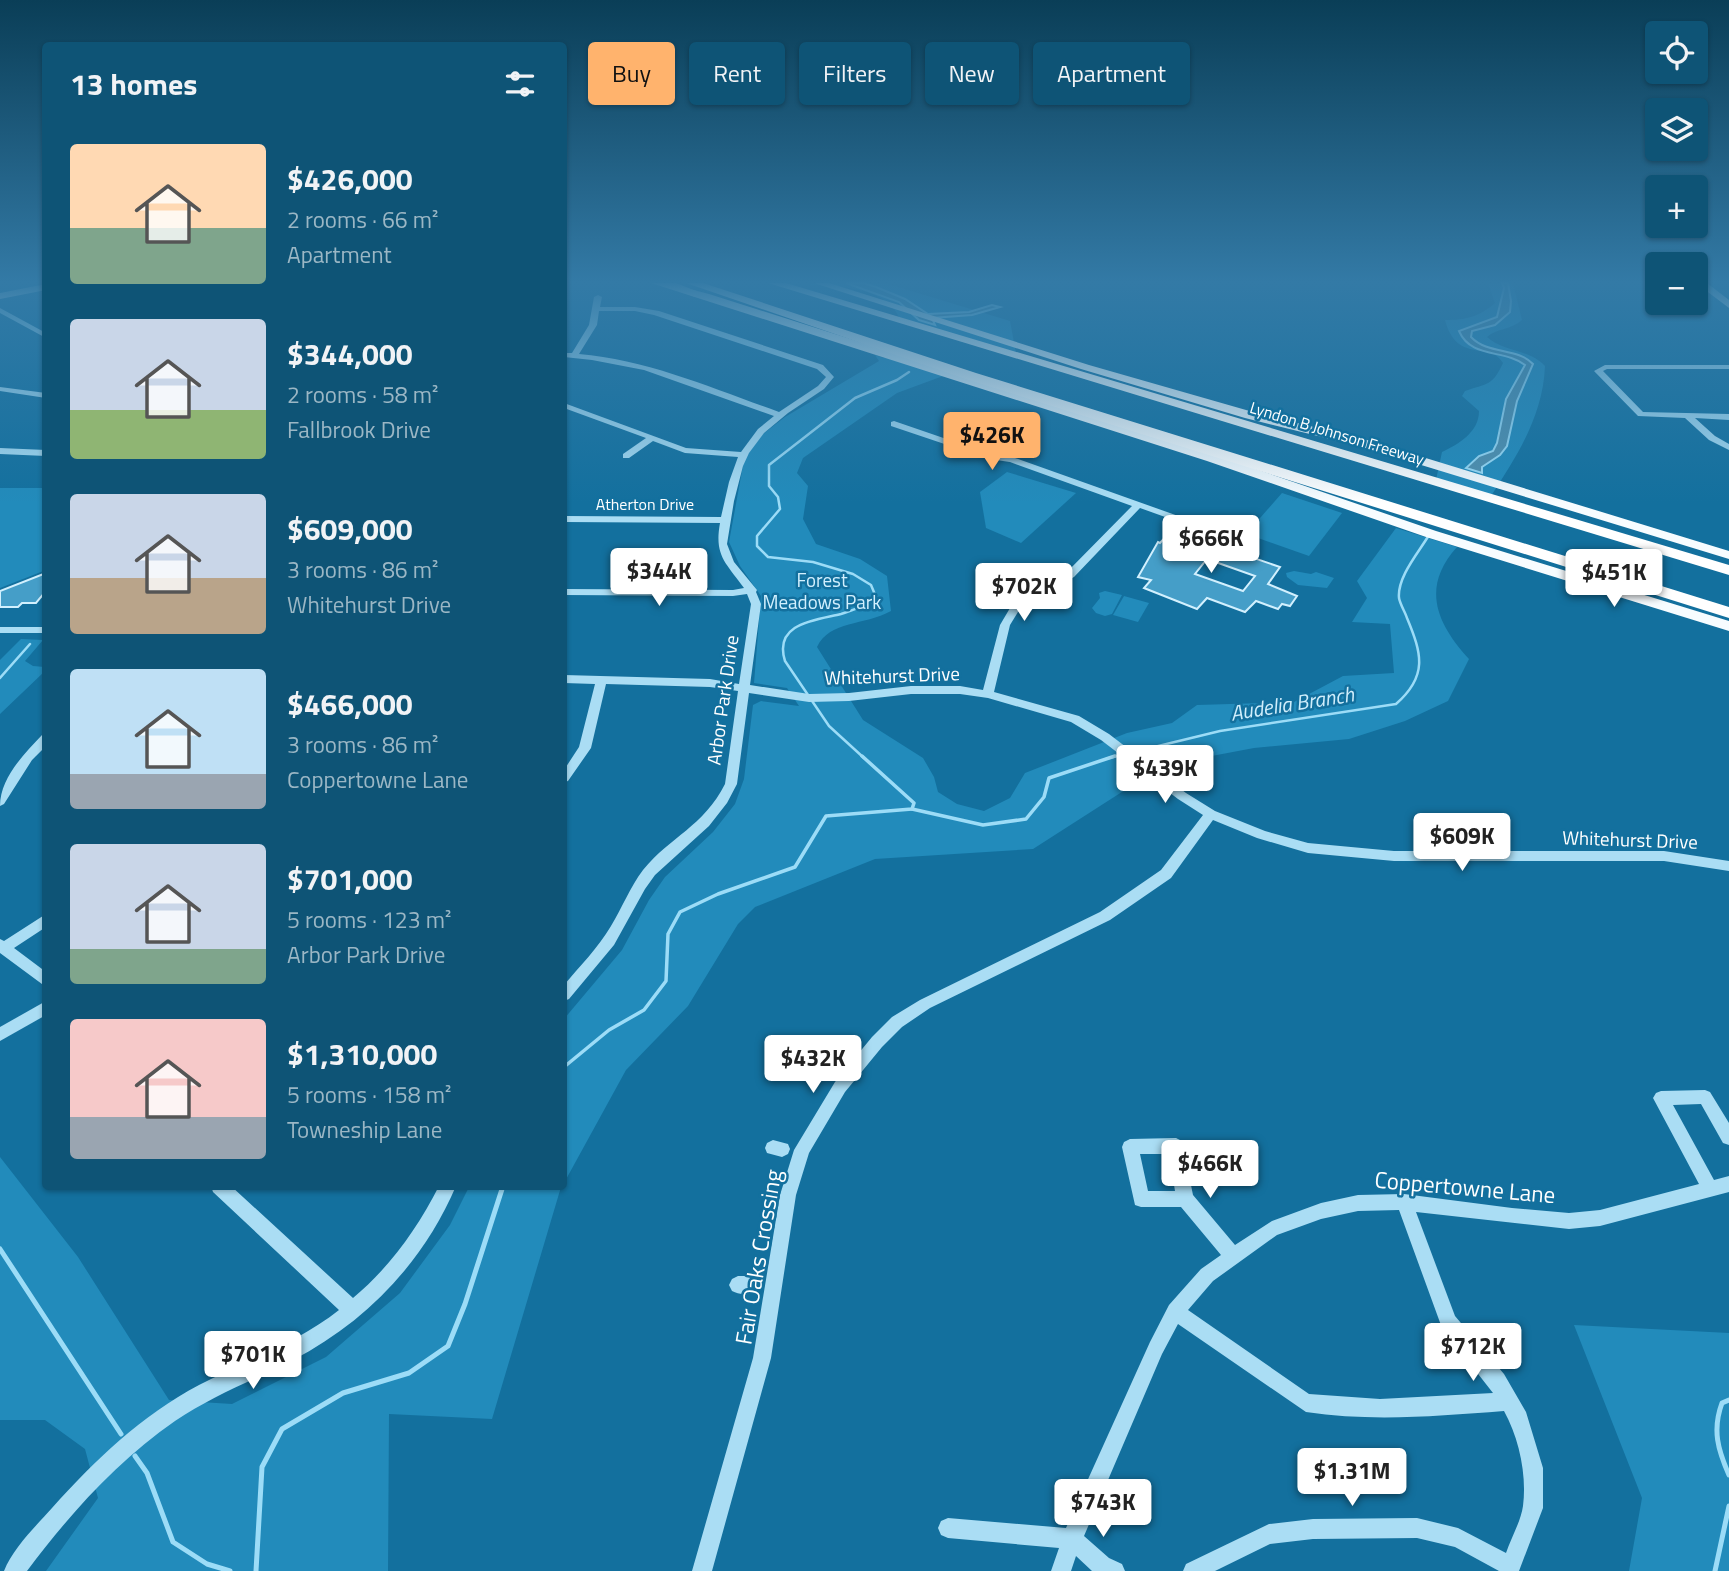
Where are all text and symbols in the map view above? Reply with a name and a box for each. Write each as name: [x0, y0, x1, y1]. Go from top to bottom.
map controls: [1645, 21, 1708, 315]
button: locate: [1645, 21, 1708, 84]
chip: Buy: [588, 42, 675, 105]
chip: Rent: [689, 42, 785, 105]
chip: Filters: [799, 42, 911, 105]
chip: New: [925, 42, 1019, 105]
chip: Apartment: [1033, 42, 1190, 105]
text: 13 homes: [70, 61, 197, 107]
icon: filters: [501, 65, 539, 103]
button: layers: [1645, 98, 1708, 161]
text: $426,000: [287, 156, 413, 202]
icon: home: [126, 172, 210, 256]
button: +: [1645, 175, 1708, 238]
text: 2 rooms · 66 m²: [287, 202, 438, 237]
text: Apartment: [287, 237, 392, 272]
button: −: [1645, 252, 1708, 315]
text: $344,000: [287, 331, 413, 377]
icon: home: [126, 347, 210, 431]
text: 2 rooms · 58 m²: [287, 377, 438, 412]
street label: Lyndon B Johnson Freeway: [1247, 395, 1427, 471]
text: Fallbrook Drive: [287, 412, 431, 447]
pin: $426K: [943, 412, 1041, 472]
text: $426K: [959, 417, 1025, 452]
street label: Atherton Drive: [596, 492, 694, 516]
text: $609,000: [287, 506, 413, 552]
pin: $666K: [1162, 516, 1260, 575]
text: $666K: [1178, 520, 1244, 555]
icon: home: [126, 522, 210, 606]
pin: $344K: [610, 548, 708, 608]
pin: $451K: [1565, 550, 1663, 609]
text: 3 rooms · 86 m²: [287, 552, 438, 587]
text: $344K: [626, 553, 692, 588]
text: $451K: [1581, 554, 1647, 589]
pin: $702K: [975, 564, 1073, 623]
park label: Forest Meadows Park: [763, 565, 881, 616]
text: $702K: [991, 568, 1057, 603]
text: Whitehurst Drive: [287, 587, 451, 622]
street label: Arbor Park Drive: [699, 633, 745, 767]
street label: Whitehurst Drive: [824, 658, 960, 692]
water label: Audelia Branch: [1228, 677, 1357, 729]
text: $466,000: [287, 681, 413, 727]
icon: home: [126, 697, 210, 781]
text: 3 rooms · 86 m²: [287, 727, 438, 762]
pin: $439K: [1116, 746, 1214, 805]
text: $439K: [1132, 750, 1198, 785]
text: Coppertowne Lane: [287, 762, 468, 797]
pin: $609K: [1413, 814, 1511, 873]
text: $609K: [1429, 818, 1495, 853]
street label: Whitehurst Drive: [1562, 822, 1698, 856]
text: $701,000: [287, 856, 413, 902]
icon: home: [126, 872, 210, 956]
text: 5 rooms · 123 m²: [287, 902, 451, 937]
text: Arbor Park Drive: [287, 937, 445, 972]
text: $1,310,000: [287, 1031, 437, 1077]
pin: $432K: [764, 1036, 862, 1095]
text: $432K: [780, 1040, 846, 1075]
icon: home: [126, 1047, 210, 1131]
text: 5 rooms · 158 m²: [287, 1077, 451, 1112]
text: Towneship Lane: [287, 1112, 442, 1147]
pin: $466K: [1161, 1140, 1259, 1200]
text: $466K: [1177, 1145, 1243, 1180]
street label: Coppertowne Lane: [1373, 1162, 1557, 1212]
street label: Fair Oaks Crossing: [725, 1166, 791, 1347]
pin: $712K: [1424, 1324, 1522, 1383]
text: $712K: [1440, 1328, 1506, 1363]
pin: $701K: [204, 1332, 302, 1391]
text: $701K: [220, 1336, 286, 1371]
pin: $1.31M: [1295, 1448, 1409, 1508]
text: $1.31M: [1313, 1453, 1391, 1488]
pin: $743K: [1054, 1480, 1152, 1539]
text: $743K: [1070, 1484, 1136, 1519]

